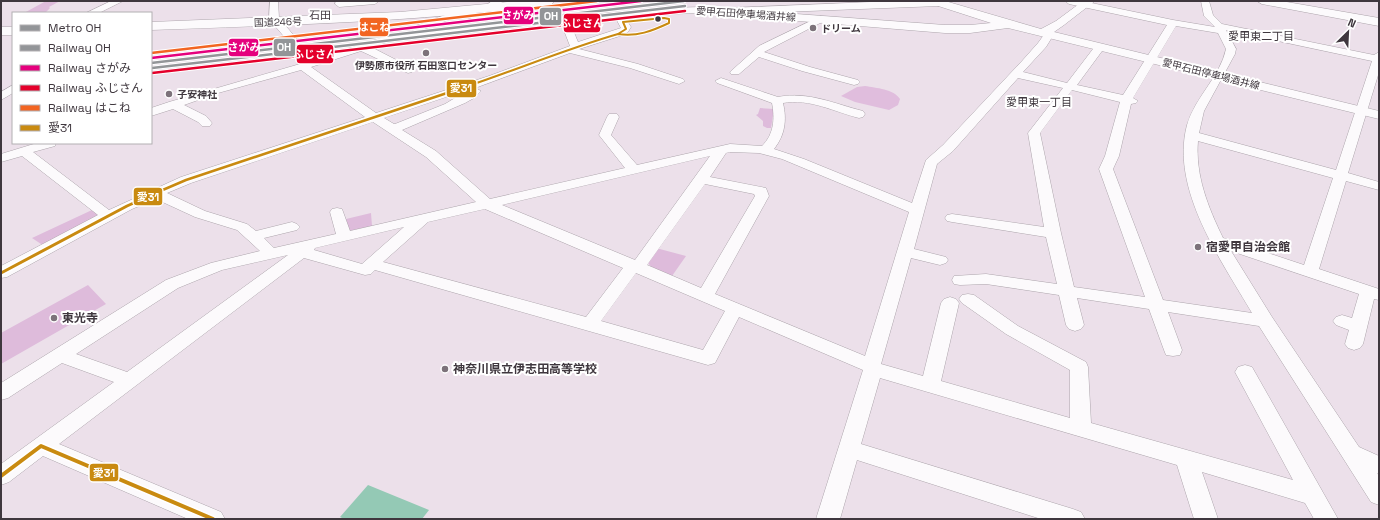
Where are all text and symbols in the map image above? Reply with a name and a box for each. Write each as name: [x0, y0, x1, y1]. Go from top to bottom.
street label: 愛甲石田停車場酒井線: [696, 4, 796, 24]
line badge: さがみ: [503, 6, 534, 25]
line badge: OH: [539, 7, 562, 26]
district label: 石田: [309, 8, 331, 22]
text: さがみ: [502, 8, 535, 22]
text: OH: [544, 9, 558, 23]
legend: [12, 12, 152, 144]
north arrow: [1328, 12, 1368, 52]
line badge: ふじさん: [563, 13, 601, 33]
unlabelled marker: [653, 14, 663, 24]
street label: 国道246号: [254, 15, 302, 29]
text: N: [1346, 15, 1358, 31]
text: ふじさん: [560, 16, 604, 30]
line badge: はこね: [359, 17, 389, 37]
text: Metro OH: [48, 20, 101, 36]
text: はこね: [358, 20, 391, 34]
place label: ドリーム: [821, 22, 861, 35]
marker: ドリーム: [808, 23, 818, 33]
district label: 愛甲東二丁目: [1228, 29, 1294, 43]
line badge: さがみ: [228, 38, 259, 57]
line badge: OH: [273, 38, 296, 57]
text: Railway OH: [48, 40, 111, 56]
text: さがみ: [228, 40, 261, 54]
text: OH: [277, 40, 291, 54]
line badge: ふじさん: [296, 44, 334, 64]
text: ふじさん: [293, 47, 337, 61]
marker: 伊勢原市役所 石田窓口センター: [421, 48, 431, 58]
street label: 愛甲石田停車場酒井線: [1161, 56, 1261, 92]
place label: 伊勢原市役所 石田窓口センター: [355, 59, 497, 72]
text: Railway さがみ: [48, 60, 131, 76]
line badge: 愛31: [446, 79, 477, 98]
text: Railway ふじさん: [48, 80, 143, 96]
text: 愛31: [450, 81, 472, 95]
place label: 子安神社: [177, 88, 218, 101]
marker: 子安神社: [164, 89, 174, 99]
district label: 愛甲東一丁目: [1006, 95, 1072, 109]
text: Railway はこね: [48, 100, 131, 116]
text: 愛31: [48, 120, 72, 136]
line badge: 愛31: [133, 187, 163, 206]
text: 愛31: [137, 190, 159, 204]
place label: 宿愛甲自治会館: [1206, 239, 1290, 255]
marker: 宿愛甲自治会館: [1193, 242, 1203, 252]
place label: 東光寺: [62, 310, 98, 326]
marker: 東光寺: [49, 313, 59, 323]
place label: 神奈川県立伊志田高等学校: [453, 361, 597, 377]
marker: 神奈川県立伊志田高等学校: [440, 364, 450, 374]
line badge: 愛31: [89, 463, 119, 482]
text: 愛31: [93, 466, 115, 480]

